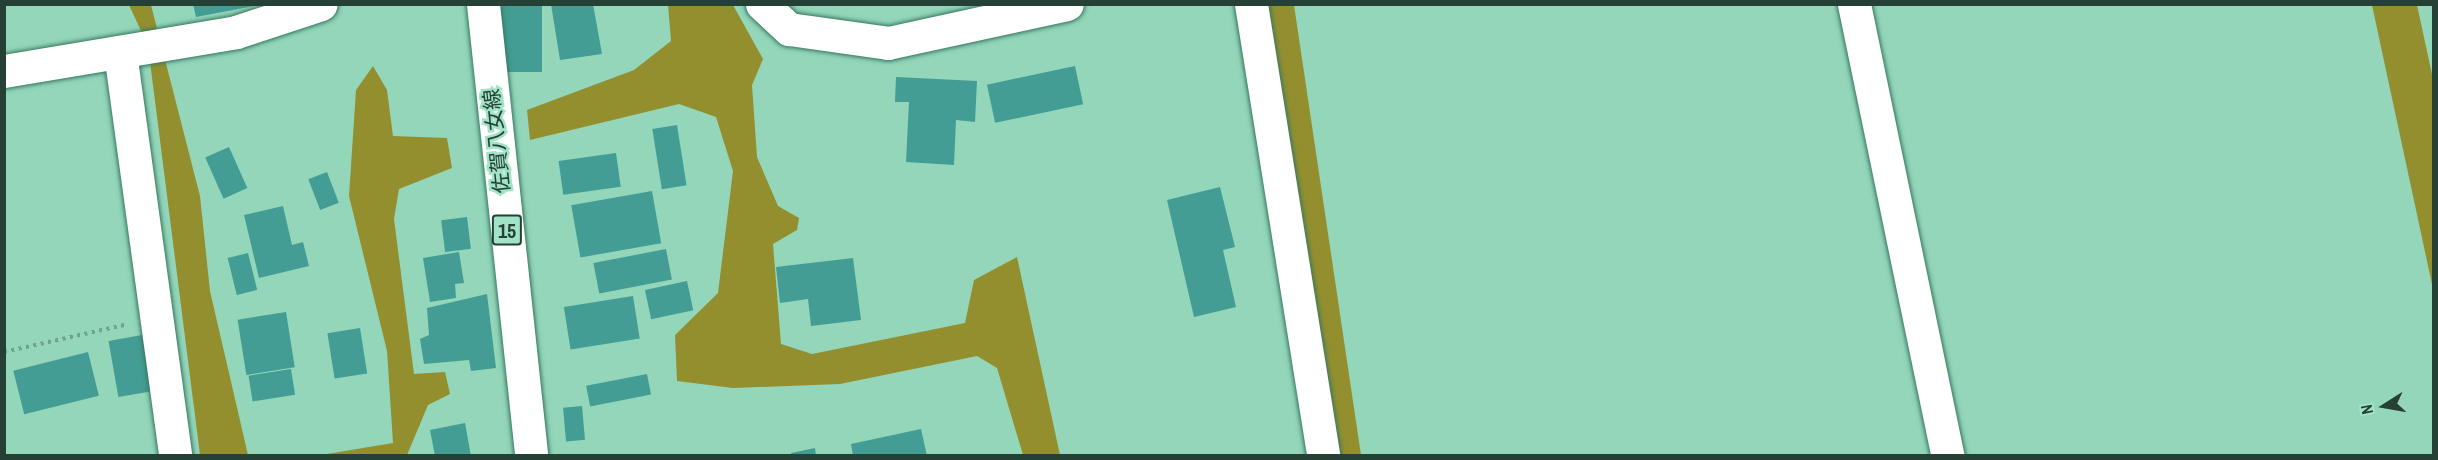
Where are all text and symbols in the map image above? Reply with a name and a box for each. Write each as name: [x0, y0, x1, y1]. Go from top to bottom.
street label: 佐賀八女線: [479, 87, 515, 195]
road number: 15: [490, 213, 524, 247]
north arrow: [2354, 376, 2414, 436]
text: N: [2355, 403, 2378, 416]

